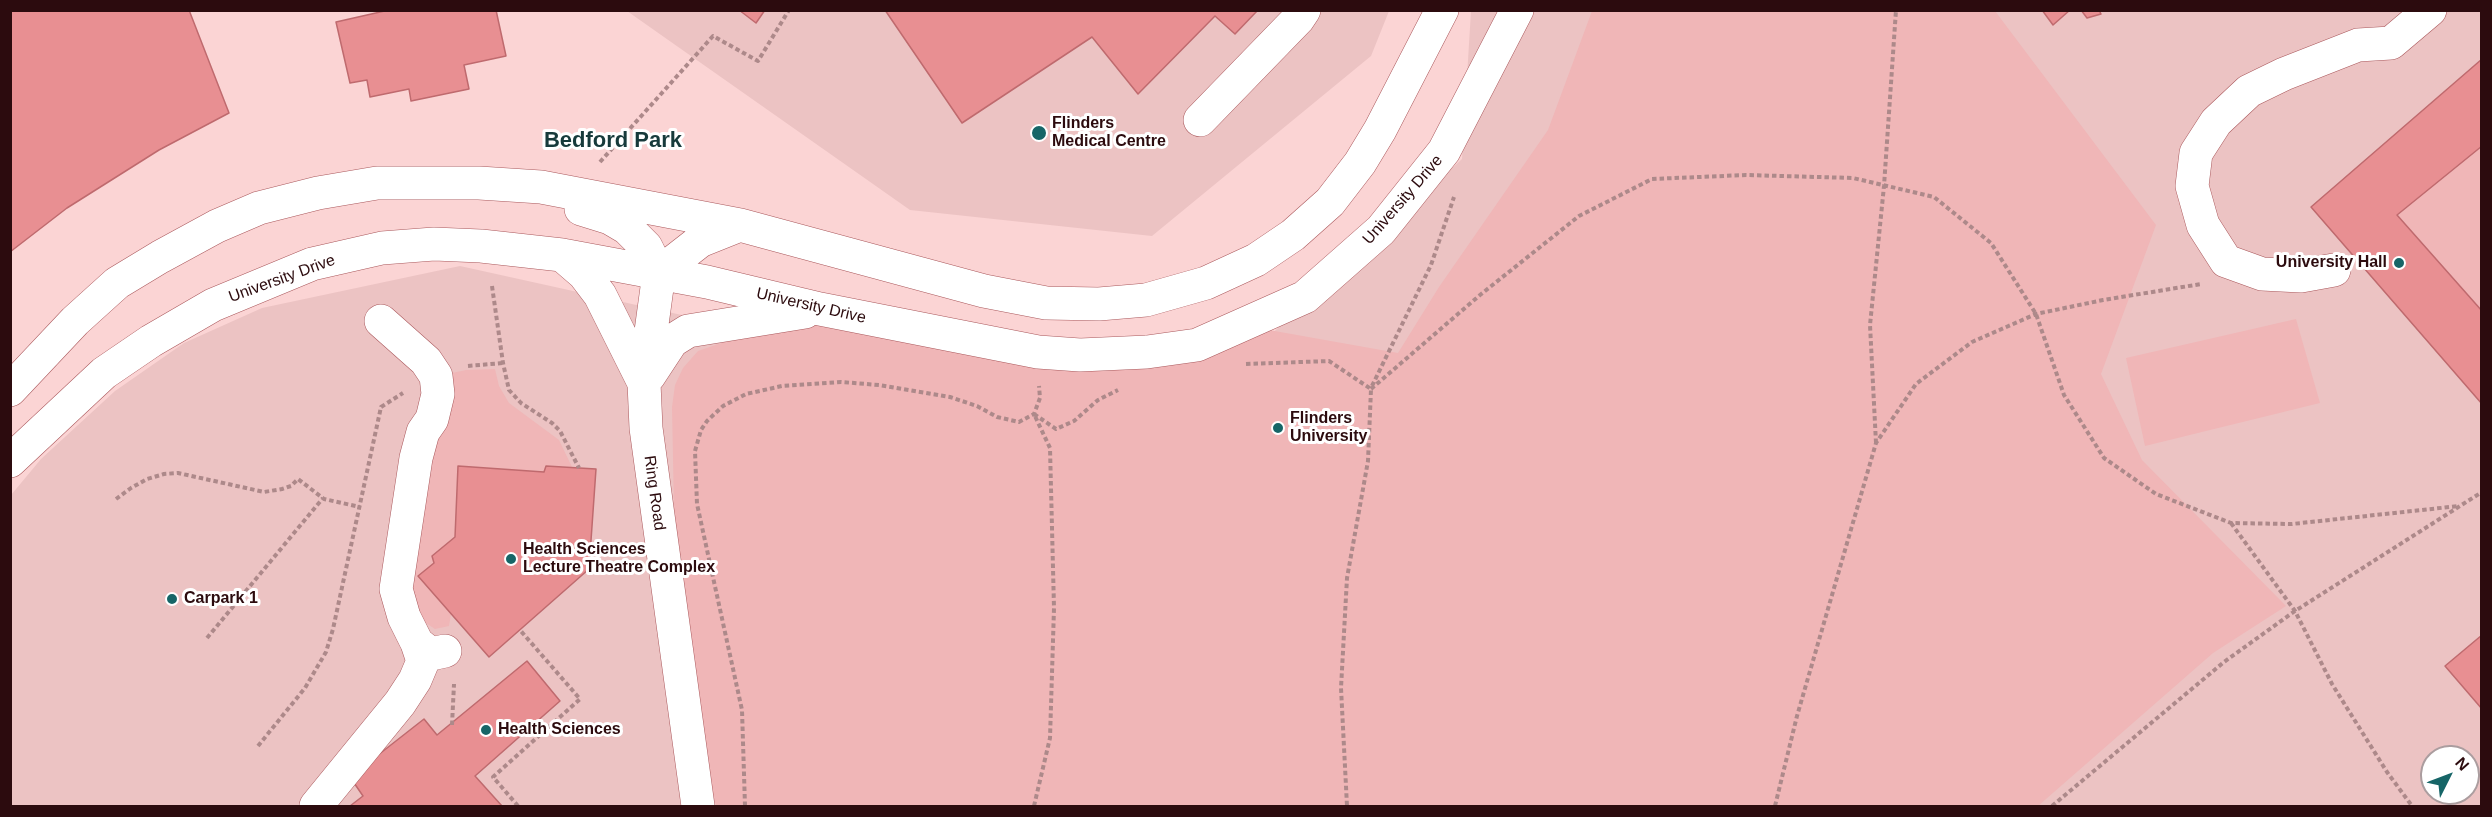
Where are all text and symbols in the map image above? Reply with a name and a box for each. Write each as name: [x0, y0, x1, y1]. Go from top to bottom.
place label: Flinders Medical Centre: [1052, 114, 1166, 152]
marker: Flinders Medical Centre: [1030, 124, 1048, 142]
district label: Bedford Park: [544, 128, 682, 154]
street label: University Drive: [1359, 151, 1447, 249]
street label: University Drive: [226, 251, 338, 307]
place label: University Hall: [2276, 253, 2387, 273]
marker: University Hall: [2392, 256, 2406, 270]
street label: University Drive: [754, 284, 868, 328]
place label: Flinders University: [1290, 409, 1367, 447]
marker: Flinders University: [1271, 421, 1285, 435]
street label: Ring Road: [639, 454, 669, 532]
place label: Health Sciences Lecture Theatre Complex: [523, 540, 715, 578]
marker: Health Sciences Lecture Theatre Complex: [504, 552, 518, 566]
place label: Carpark 1: [184, 589, 258, 609]
marker: Carpark 1: [165, 592, 179, 606]
place label: Health Sciences: [498, 720, 621, 740]
marker: Health Sciences: [479, 723, 493, 737]
north arrow: [2420, 745, 2480, 805]
text: N: [2452, 754, 2472, 774]

